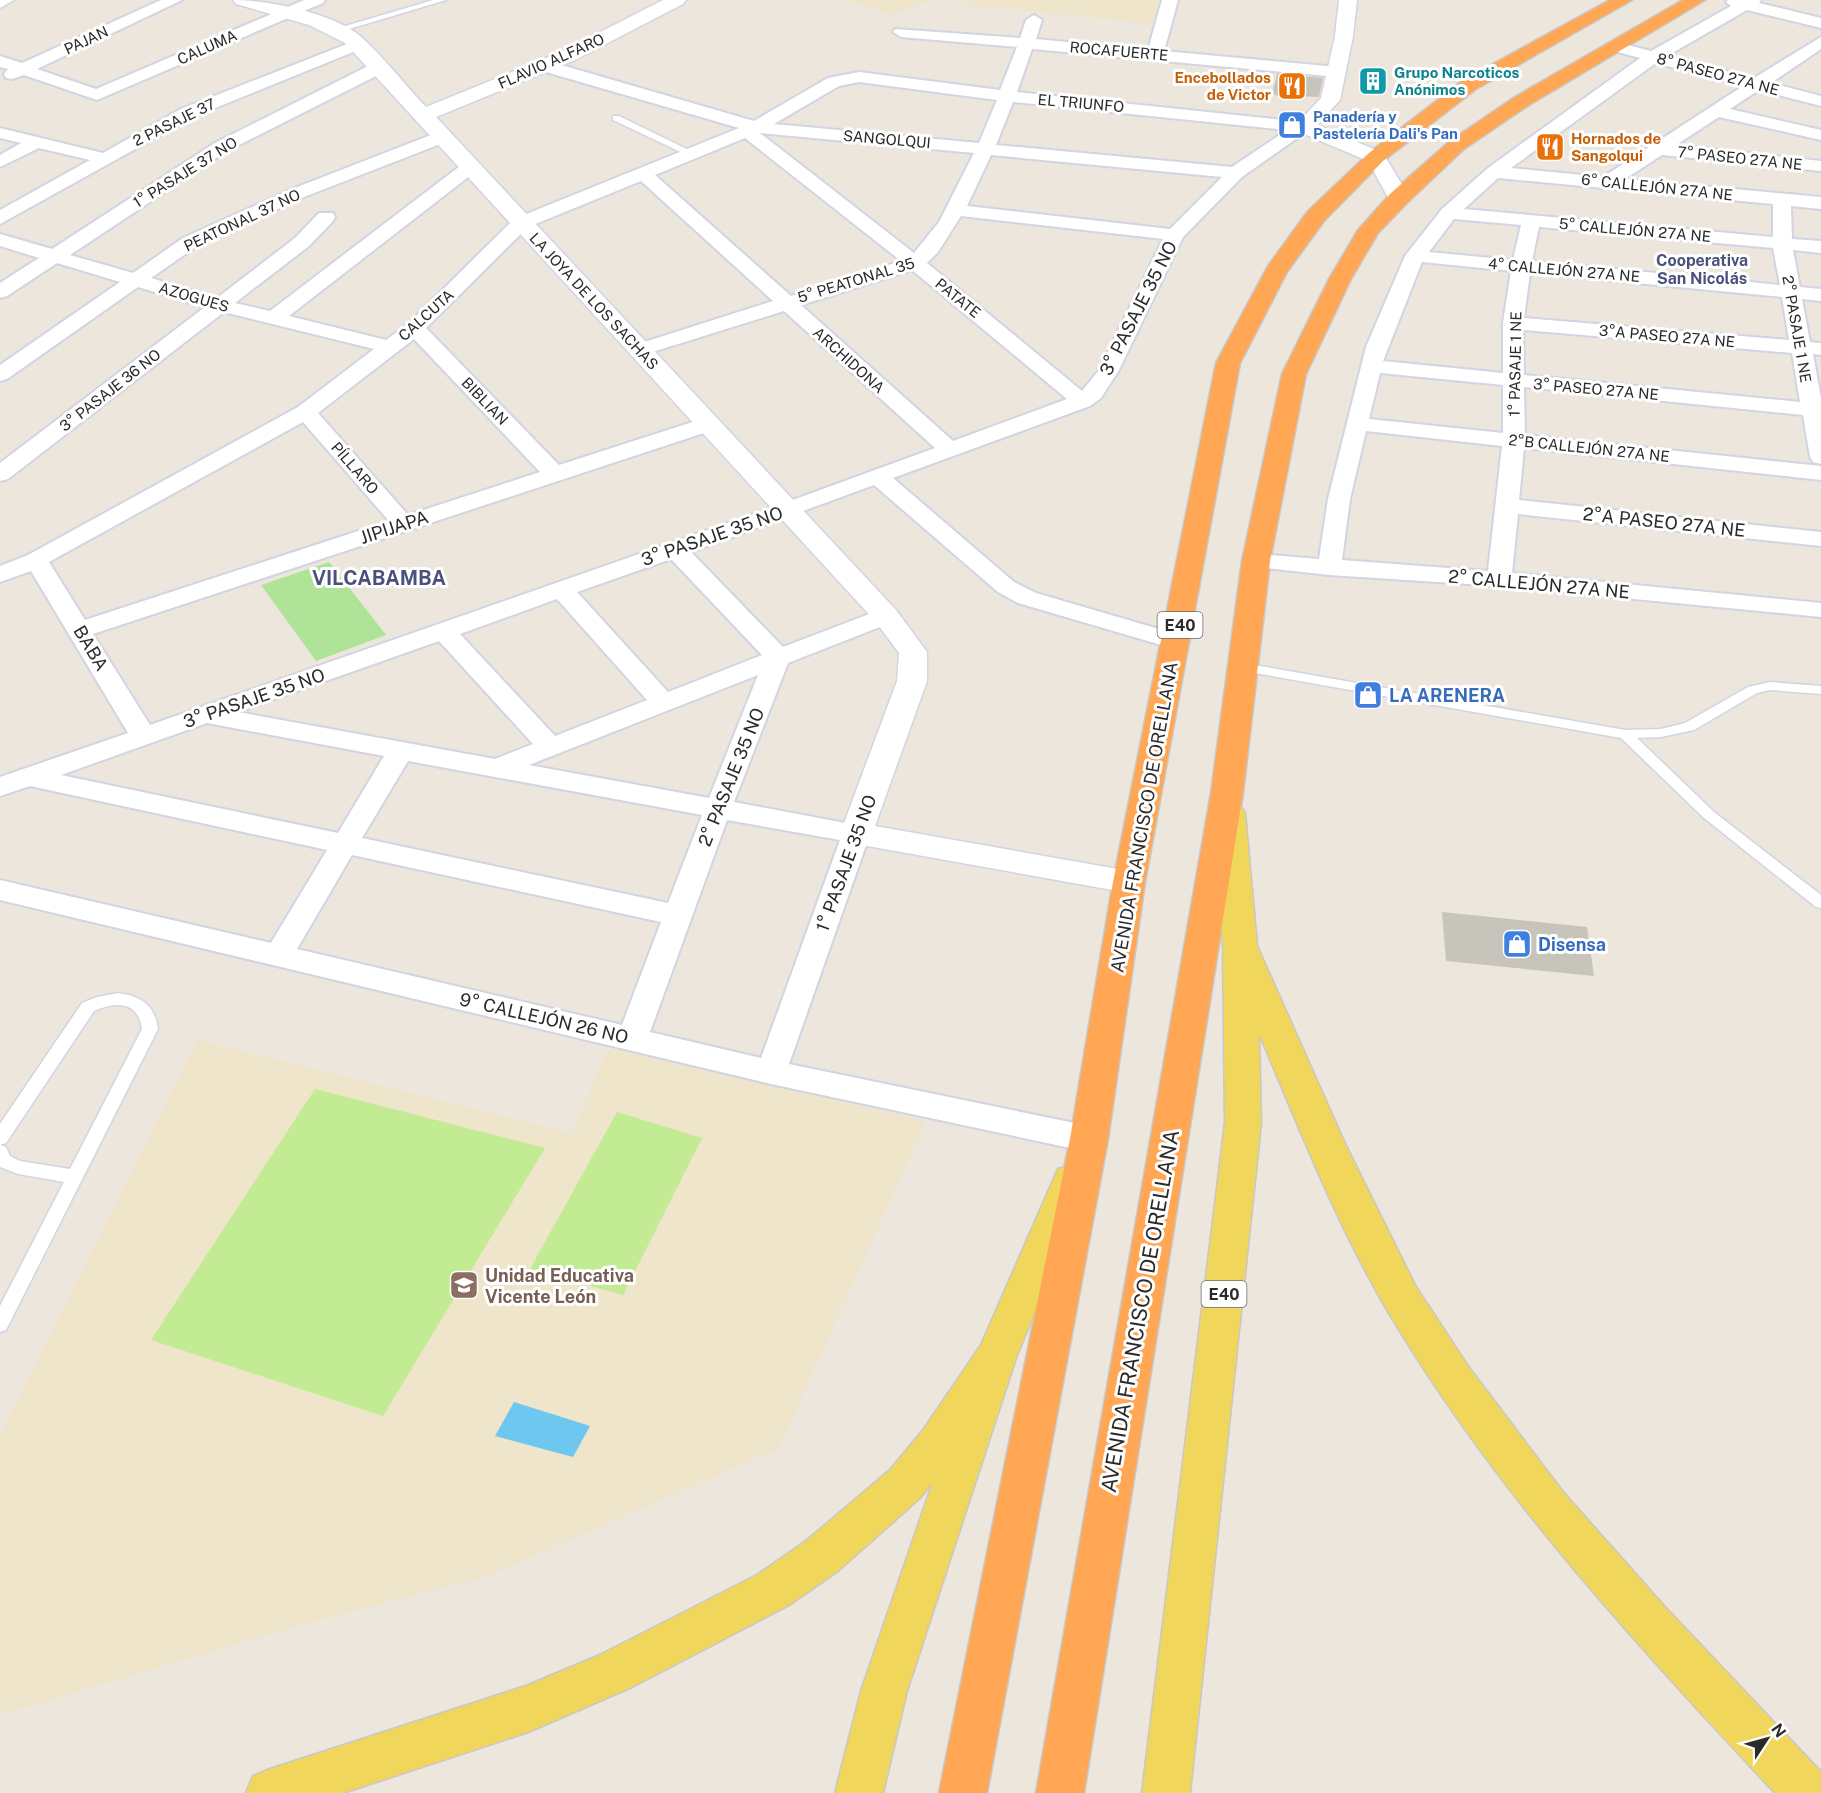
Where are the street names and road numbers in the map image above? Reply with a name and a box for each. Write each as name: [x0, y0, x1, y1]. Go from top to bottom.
street label: PAJAN: [61, 22, 111, 58]
street label: CALUMA: [175, 26, 240, 68]
street label: FLAVIO ALFARO: [495, 30, 607, 92]
street label: ROCAFUERTE: [1069, 38, 1169, 64]
street label: 8° PASEO 27A NE: [1655, 49, 1781, 99]
street label: EL TRIUNFO: [1037, 91, 1125, 115]
street label: 2 PASAJE 37: [130, 95, 218, 149]
street label: SANGOLQUI: [842, 127, 932, 151]
street label: 1° PASAJE 37 NO: [130, 133, 240, 211]
street label: 7° PASEO 27A NE: [1677, 143, 1803, 173]
street label: 6° CALLEJÓN 27A NE: [1580, 170, 1734, 203]
street label: PEATONAL 37 NO: [181, 186, 303, 254]
street label: 5° CALLEJÓN 27A NE: [1558, 214, 1712, 245]
street label: LA JOYA DE LOS SACHAS: [526, 229, 662, 373]
street label: 3° PASAJE 35 NO: [1095, 237, 1181, 379]
street label: 5° PEATONAL 35: [795, 254, 917, 306]
street label: 4° CALLEJÓN 27A NE: [1487, 254, 1641, 285]
street label: 2° PASAJE 1 NE: [1779, 274, 1815, 384]
street label: PATATE: [932, 275, 984, 321]
street label: AZOGUES: [157, 279, 231, 315]
street label: CALCUTA: [395, 286, 457, 344]
street label: 1° PASAJE 1 NE: [1506, 311, 1524, 417]
street label: 3°A PASEO 27A NE: [1598, 322, 1736, 350]
street label: ARCHIDONA: [810, 324, 888, 397]
street label: 3° PASAJE 36 NO: [56, 345, 164, 435]
street label: BIBLIAN: [458, 374, 512, 428]
street label: 3° PASEO 27A NE: [1533, 375, 1659, 403]
street label: 2°B CALLEJÓN 27A NE: [1508, 430, 1671, 465]
street label: PÍLLARO: [328, 439, 382, 497]
street label: 3° PASAJE 35 NO: [639, 502, 785, 570]
street label: 2°A PASEO 27A NE: [1582, 503, 1746, 541]
street label: JIPIJAPA: [357, 506, 431, 548]
street label: 2° CALLEJÓN 27A NE: [1447, 565, 1631, 602]
road number: E40: [1158, 612, 1202, 638]
street label: BABA: [69, 621, 113, 675]
street label: AVENIDA FRANCISCO DE ORELLANA: [1106, 660, 1182, 974]
street label: 3° PASAJE 35 NO: [181, 664, 327, 732]
street label: 2° PASAJE 35 NO: [694, 705, 768, 849]
street label: 1° PASAJE 35 NO: [811, 792, 881, 934]
street label: 9° CALLEJÓN 26 NO: [458, 987, 631, 1048]
street label: AVENIDA FRANCISCO DE ORELLANA: [1096, 1128, 1184, 1494]
road number: E40: [1202, 1281, 1246, 1307]

